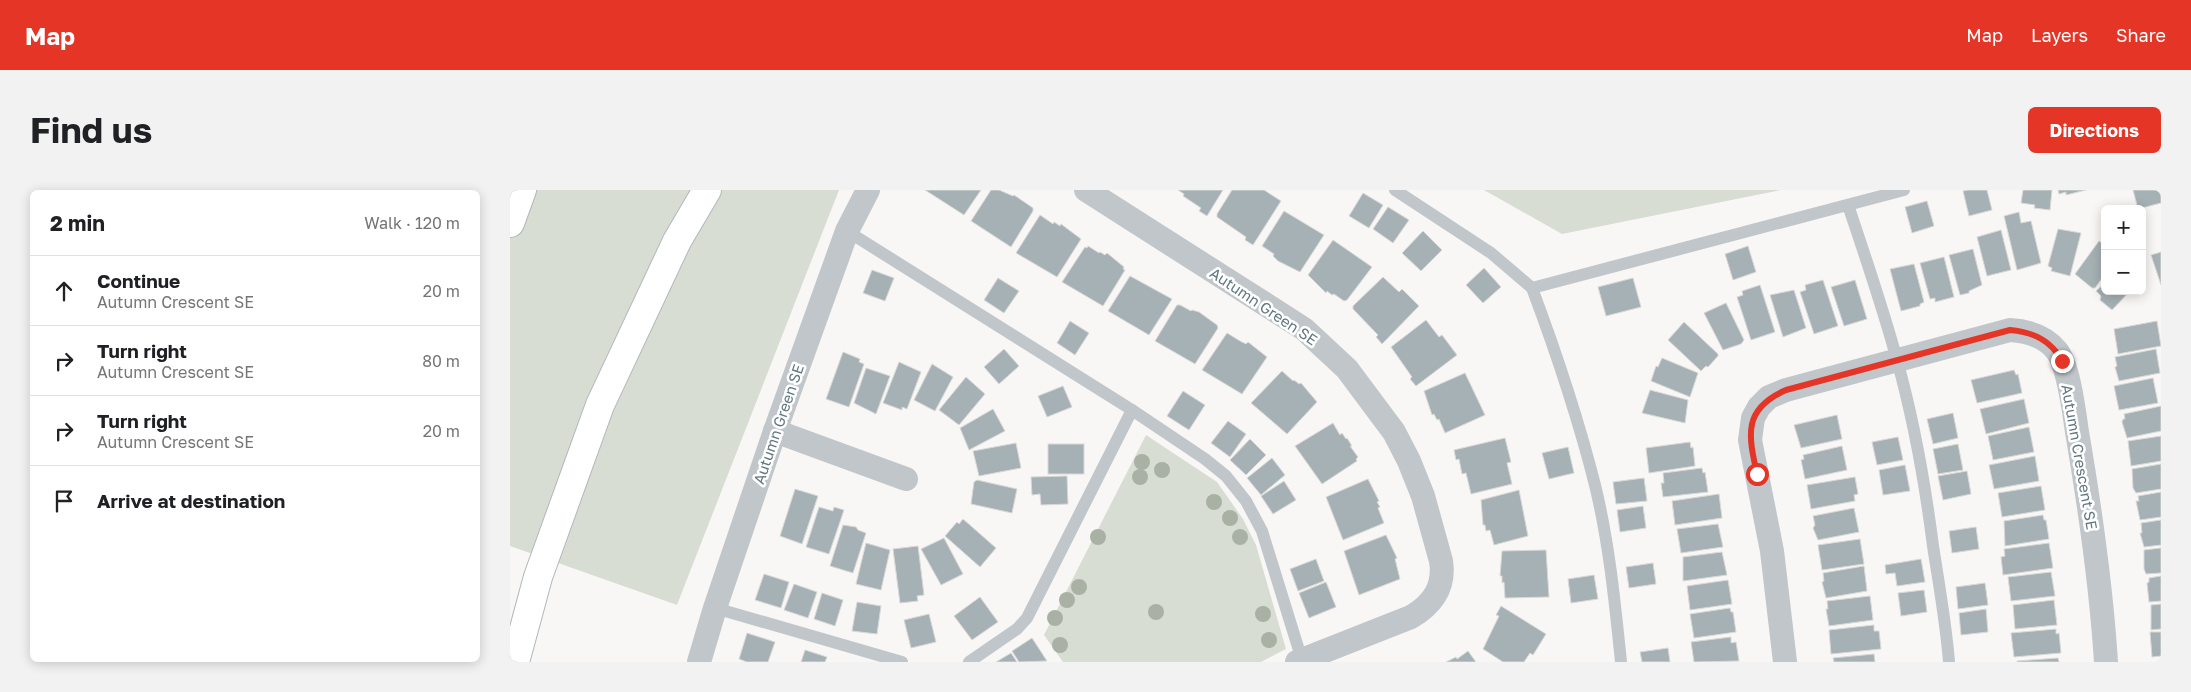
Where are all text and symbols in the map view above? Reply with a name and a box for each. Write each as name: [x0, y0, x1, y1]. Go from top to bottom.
text: Map: [25, 21, 75, 50]
text: Map: [1966, 24, 2003, 46]
text: Layers: [2031, 24, 2088, 46]
text: Share: [2116, 24, 2166, 46]
button: Directions: [2028, 107, 2161, 153]
text: Find us: [30, 109, 152, 151]
map controls: [2101, 205, 2146, 295]
button: +: [2101, 205, 2146, 250]
text: 2 min: [50, 210, 105, 236]
text: Walk · 120 m: [364, 213, 460, 233]
button: −: [2101, 250, 2146, 295]
street label: Autumn Green SE: [1207, 263, 1321, 349]
text: Continue: [97, 269, 180, 292]
icon: ahead: [50, 277, 78, 305]
text: 20 m: [423, 281, 460, 301]
text: Autumn Crescent SE: [97, 292, 254, 312]
text: Turn right: [97, 339, 187, 362]
icon: right: [50, 347, 78, 375]
route end: [2051, 350, 2074, 373]
text: 80 m: [422, 351, 460, 371]
text: Autumn Crescent SE: [97, 362, 254, 382]
street label: Autumn Green SE: [749, 362, 807, 486]
street label: Autumn Crescent SE: [2058, 383, 2102, 531]
text: Turn right: [97, 409, 187, 432]
icon: right: [50, 417, 78, 445]
text: 20 m: [423, 421, 460, 441]
text: Autumn Crescent SE: [97, 432, 254, 452]
route start: [1746, 463, 1769, 486]
icon: arrive: [50, 487, 78, 515]
text: Arrive at destination: [97, 489, 285, 512]

